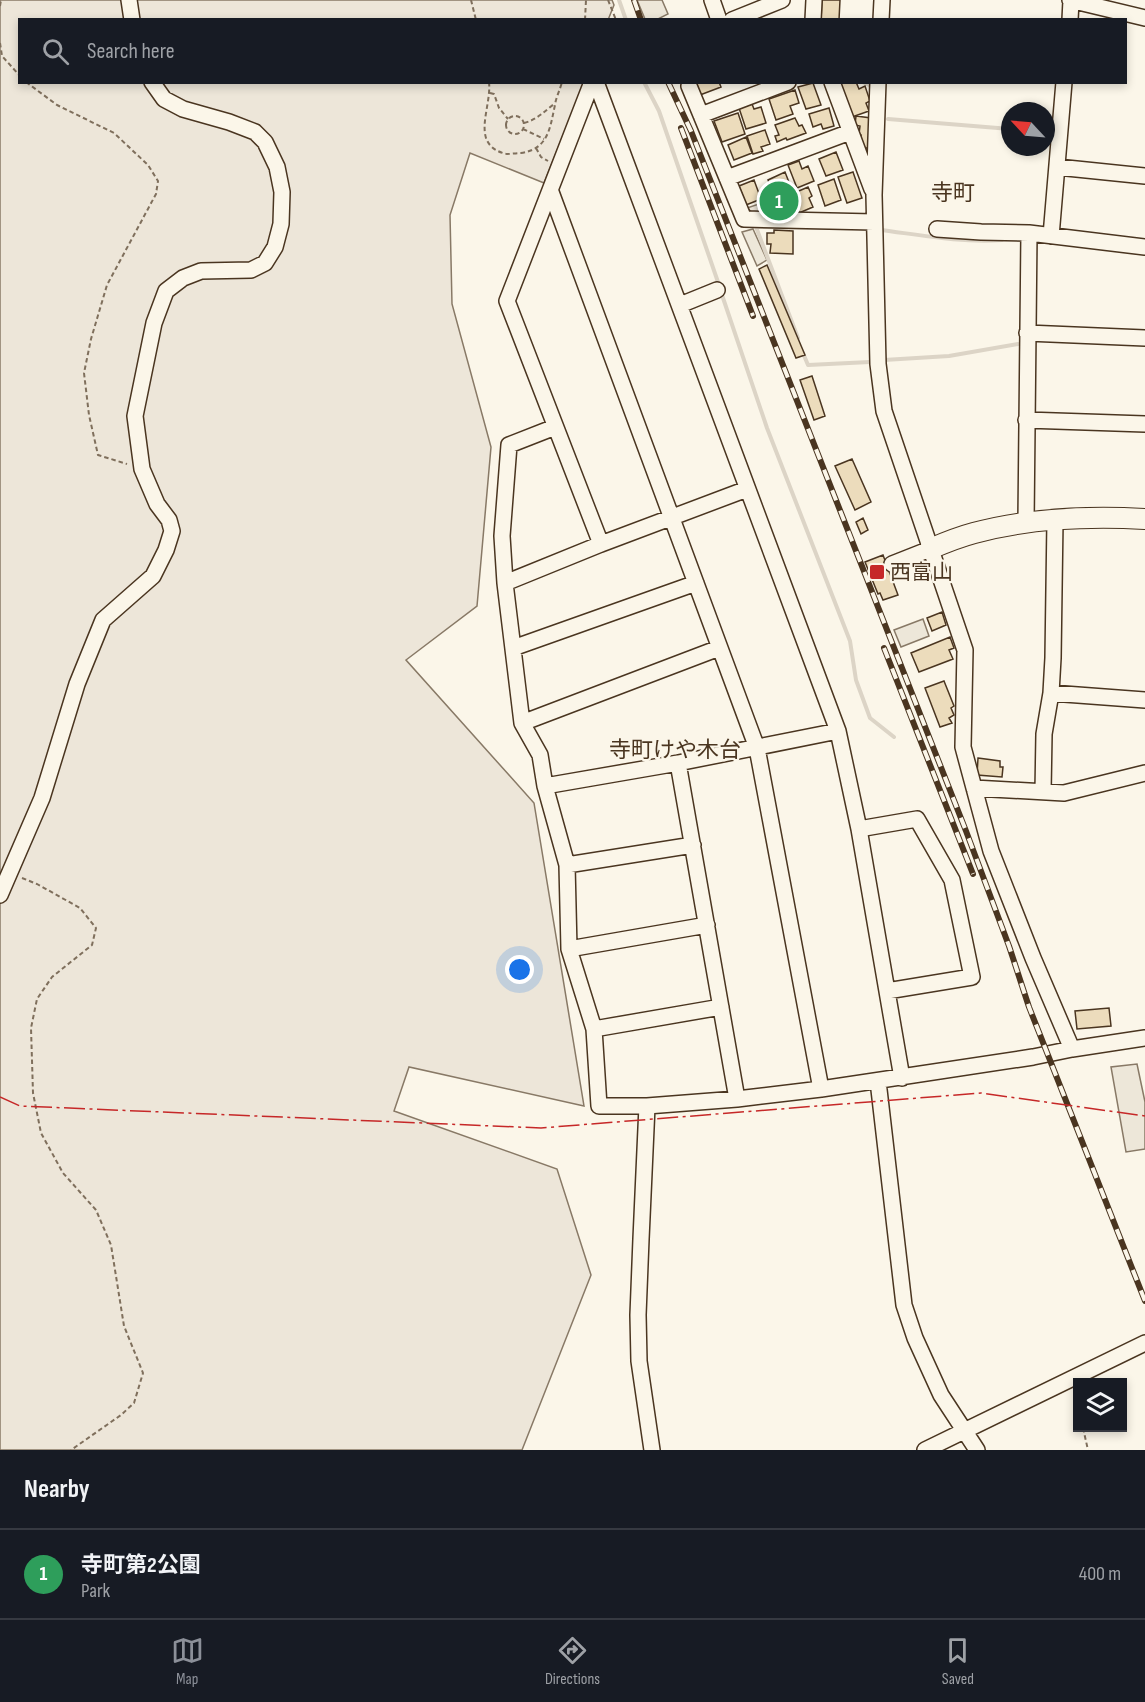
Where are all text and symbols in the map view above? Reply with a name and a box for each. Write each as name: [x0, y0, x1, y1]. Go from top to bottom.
search box: [18, 18, 1127, 84]
icon: search: [39, 35, 72, 68]
text: Search here: [87, 38, 174, 65]
north arrow: [1001, 102, 1055, 156]
pin: 1: [760, 178, 798, 224]
district label: 寺町: [931, 180, 975, 207]
place label: 西富山: [890, 560, 953, 585]
marker: 西富山: [868, 563, 886, 581]
district label: 寺町けや木台: [609, 737, 741, 764]
your location: [505, 955, 534, 984]
map controls: [1073, 1378, 1127, 1432]
button: layers: [1073, 1378, 1127, 1432]
text: Nearby: [24, 1474, 90, 1505]
text: 寺町第2公園: [81, 1552, 201, 1579]
text: 1: [40, 1562, 47, 1586]
text: 400 m: [1079, 1562, 1121, 1586]
text: Park: [81, 1579, 110, 1603]
tab: Map: [171, 1634, 204, 1689]
tab: Directions: [545, 1634, 600, 1689]
tab: Saved: [941, 1634, 974, 1689]

